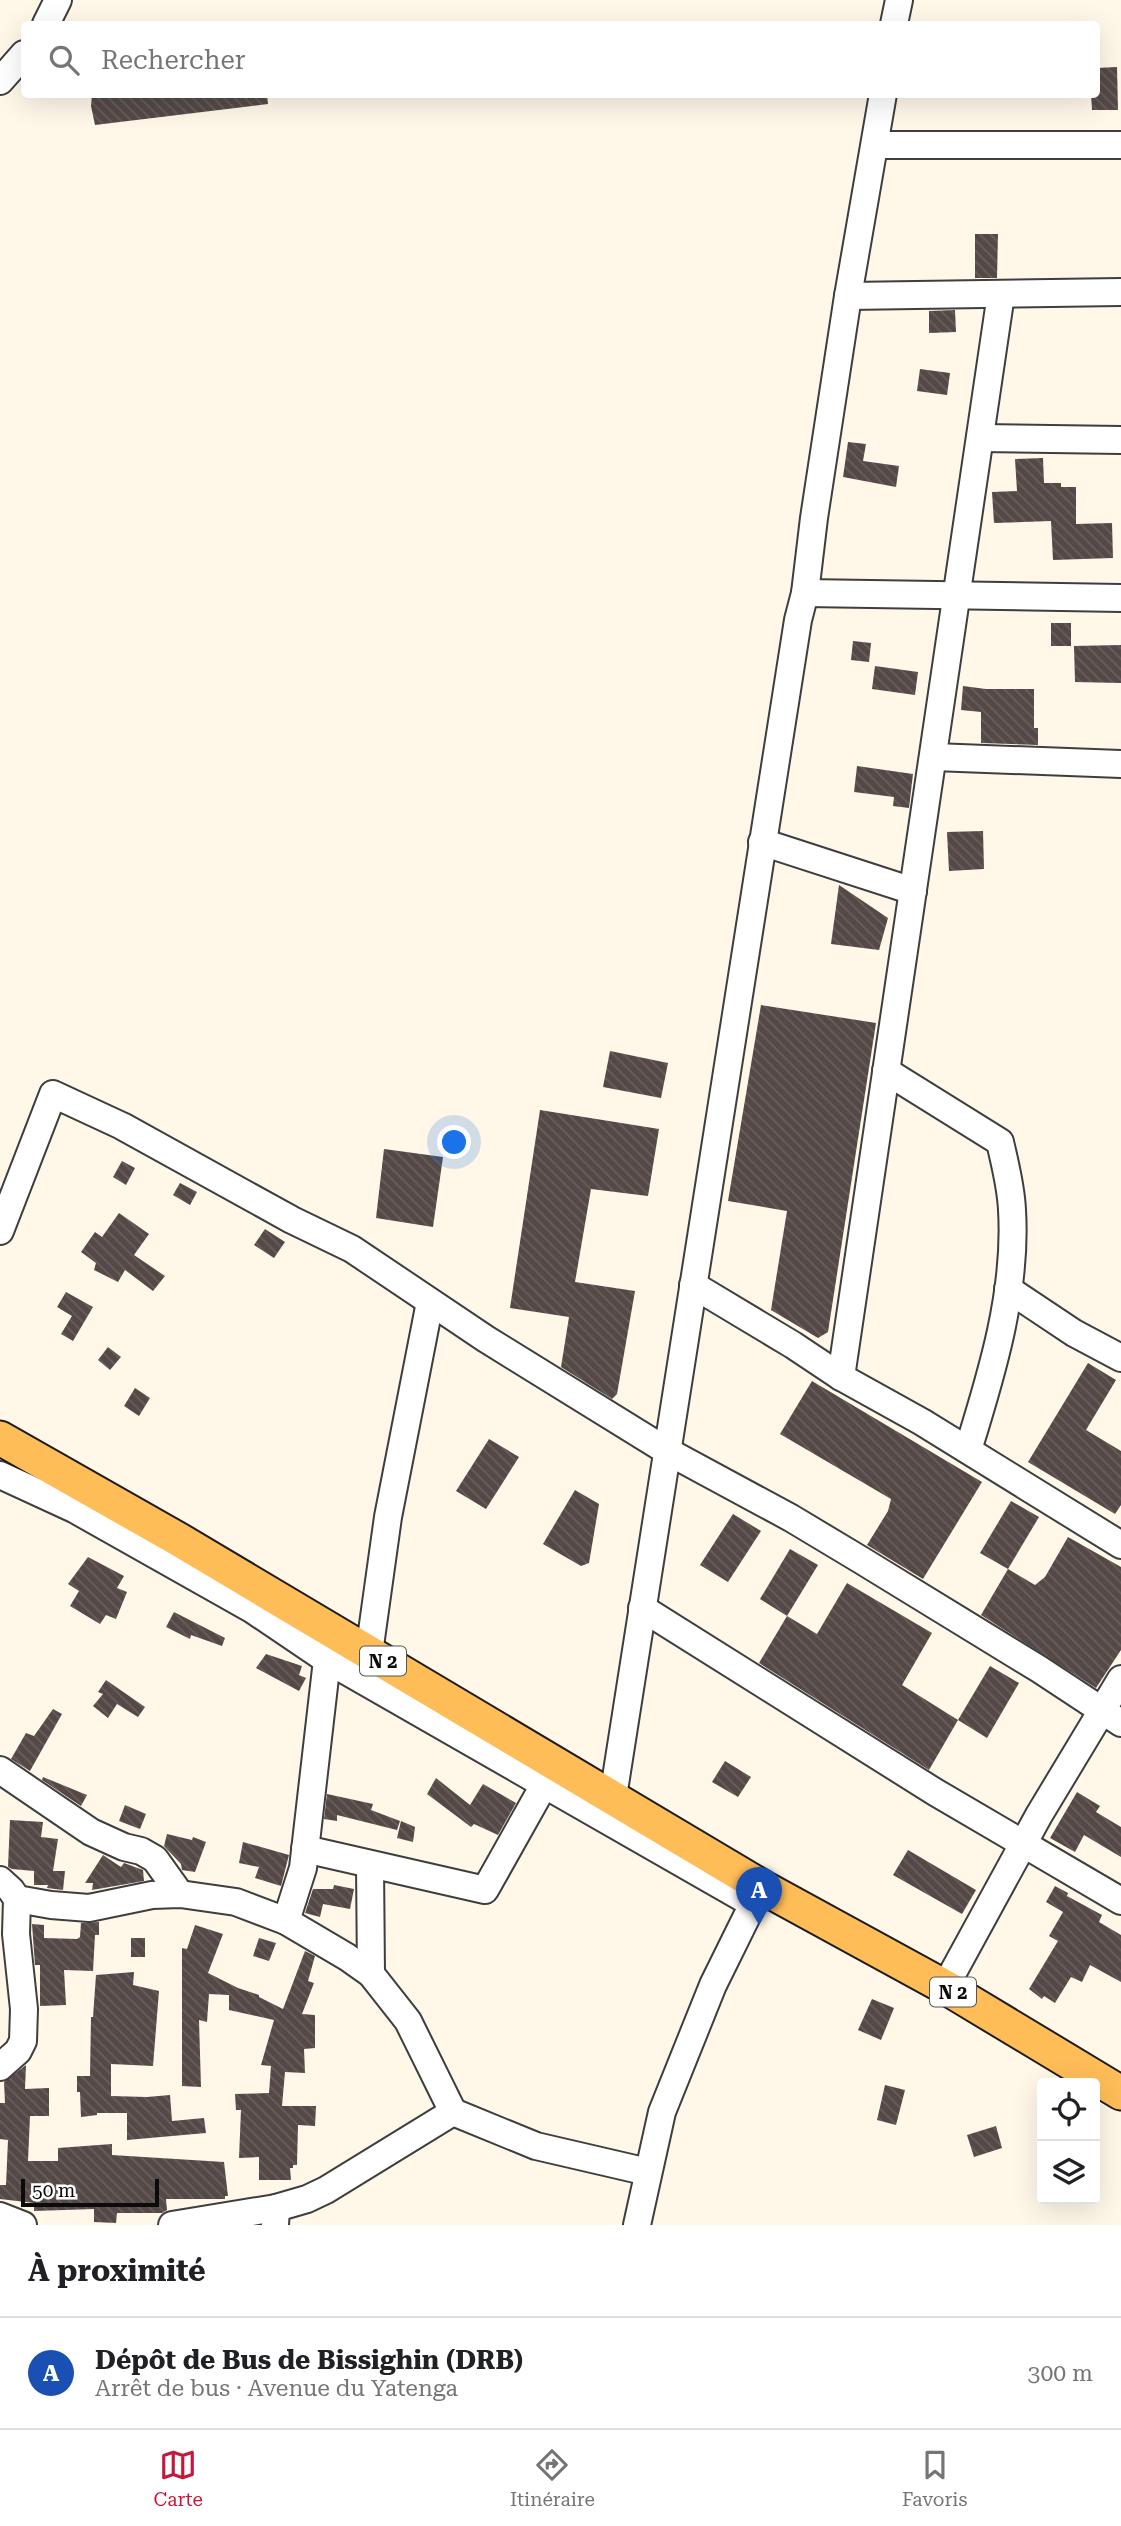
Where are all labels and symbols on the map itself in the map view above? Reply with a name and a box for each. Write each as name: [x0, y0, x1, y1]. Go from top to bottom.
your location: [437, 1125, 471, 1159]
road number: N 2: [360, 1646, 406, 1676]
pin: A: [736, 1867, 782, 1925]
road number: N 2: [930, 1978, 976, 2006]
scale bar: [21, 2176, 159, 2208]

